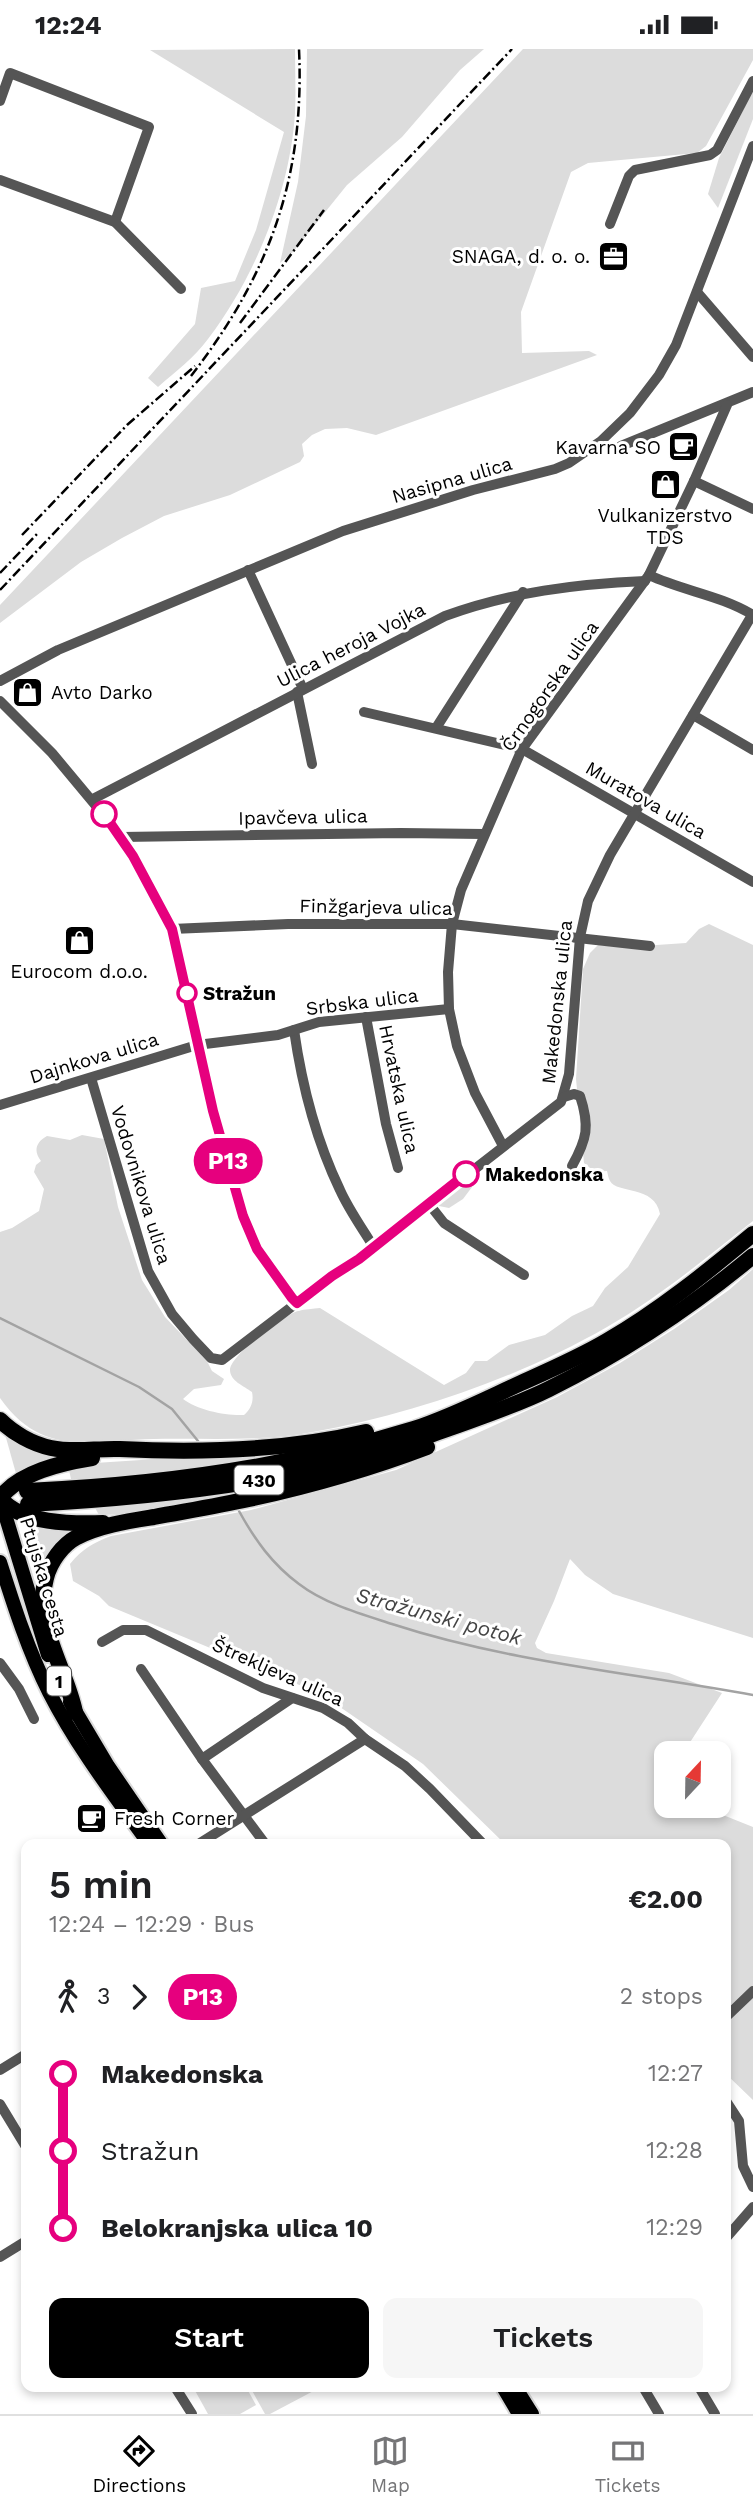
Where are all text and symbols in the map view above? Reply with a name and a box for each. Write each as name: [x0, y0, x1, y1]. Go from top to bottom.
text: 12:24: [35, 10, 102, 40]
office icon: SNAGA, d. o. o.: [596, 239, 630, 273]
place label: SNAGA, d. o. o.: [452, 245, 590, 268]
cafe icon: Kavarna SO: [667, 430, 701, 464]
place label: Kavarna SO: [555, 436, 661, 459]
street label: Nasipna ulica: [389, 452, 515, 508]
shop icon: Vulkanizerstvo TDS: [648, 467, 682, 501]
place label: Vulkanizerstvo TDS: [598, 504, 732, 549]
street label: Ulica heroja Vojka: [273, 597, 429, 692]
street label: Črnogorska ulica: [496, 616, 604, 756]
shop icon: Avto Darko: [11, 675, 45, 709]
place label: Avto Darko: [51, 681, 153, 704]
street label: Muratova ulica: [582, 756, 711, 844]
unlabelled marker: [91, 801, 117, 827]
street label: Ipavčeva ulica: [238, 804, 368, 830]
street label: Finžgarjeva ulica: [299, 894, 453, 920]
street label: Makedonska ulica: [537, 919, 577, 1085]
shop icon: Eurocom d.o.o.: [62, 923, 96, 957]
place label: Eurocom d.o.o.: [10, 960, 148, 983]
place label: Stražun: [203, 982, 276, 1005]
marker: Stražun: [177, 983, 197, 1003]
street label: Srbska ulica: [304, 984, 420, 1020]
street label: Hrvatska ulica: [374, 1023, 424, 1156]
street label: Dajnkova ulica: [27, 1027, 161, 1089]
street label: Vodovnikova ulica: [106, 1103, 176, 1268]
line badge: P13: [188, 1138, 268, 1184]
text: P13: [208, 1147, 248, 1175]
marker: Makedonska: [453, 1161, 479, 1187]
place label: Makedonska: [485, 1163, 604, 1186]
road number: 430: [234, 1465, 284, 1495]
street label: Ptujska cesta: [15, 1514, 73, 1640]
water label: Stražunski potok: [353, 1582, 525, 1650]
street label: Štrekljeva ulica: [209, 1633, 347, 1711]
road number: 1: [47, 1667, 71, 1695]
north arrow: [654, 1741, 732, 1818]
map controls: [654, 1741, 731, 1818]
cafe icon: Fresh Corner: [74, 1801, 108, 1835]
place label: Fresh Corner: [114, 1807, 234, 1830]
text: 5 min: [49, 1863, 153, 1907]
text: €2.00: [628, 1884, 703, 1914]
text: 12:24 – 12:29 · Bus: [49, 1911, 254, 1938]
icon: walk: [49, 1978, 87, 2016]
icon: forward: [120, 1978, 158, 2016]
text: 3: [97, 1983, 110, 2010]
text: P13: [182, 1983, 223, 2011]
text: 2 stops: [620, 1983, 703, 2010]
text: Makedonska: [101, 2059, 263, 2089]
text: 12:27: [648, 2060, 703, 2087]
text: Stražun: [101, 2136, 200, 2166]
text: 12:28: [646, 2137, 703, 2164]
text: Belokranjska ulica 10: [101, 2213, 373, 2243]
text: 12:29: [646, 2214, 703, 2241]
button: Start: [49, 2298, 369, 2378]
button: Tickets: [383, 2298, 703, 2378]
tab: Directions: [92, 2432, 186, 2497]
tab: Map: [371, 2432, 410, 2497]
tab: Tickets: [595, 2432, 661, 2497]

